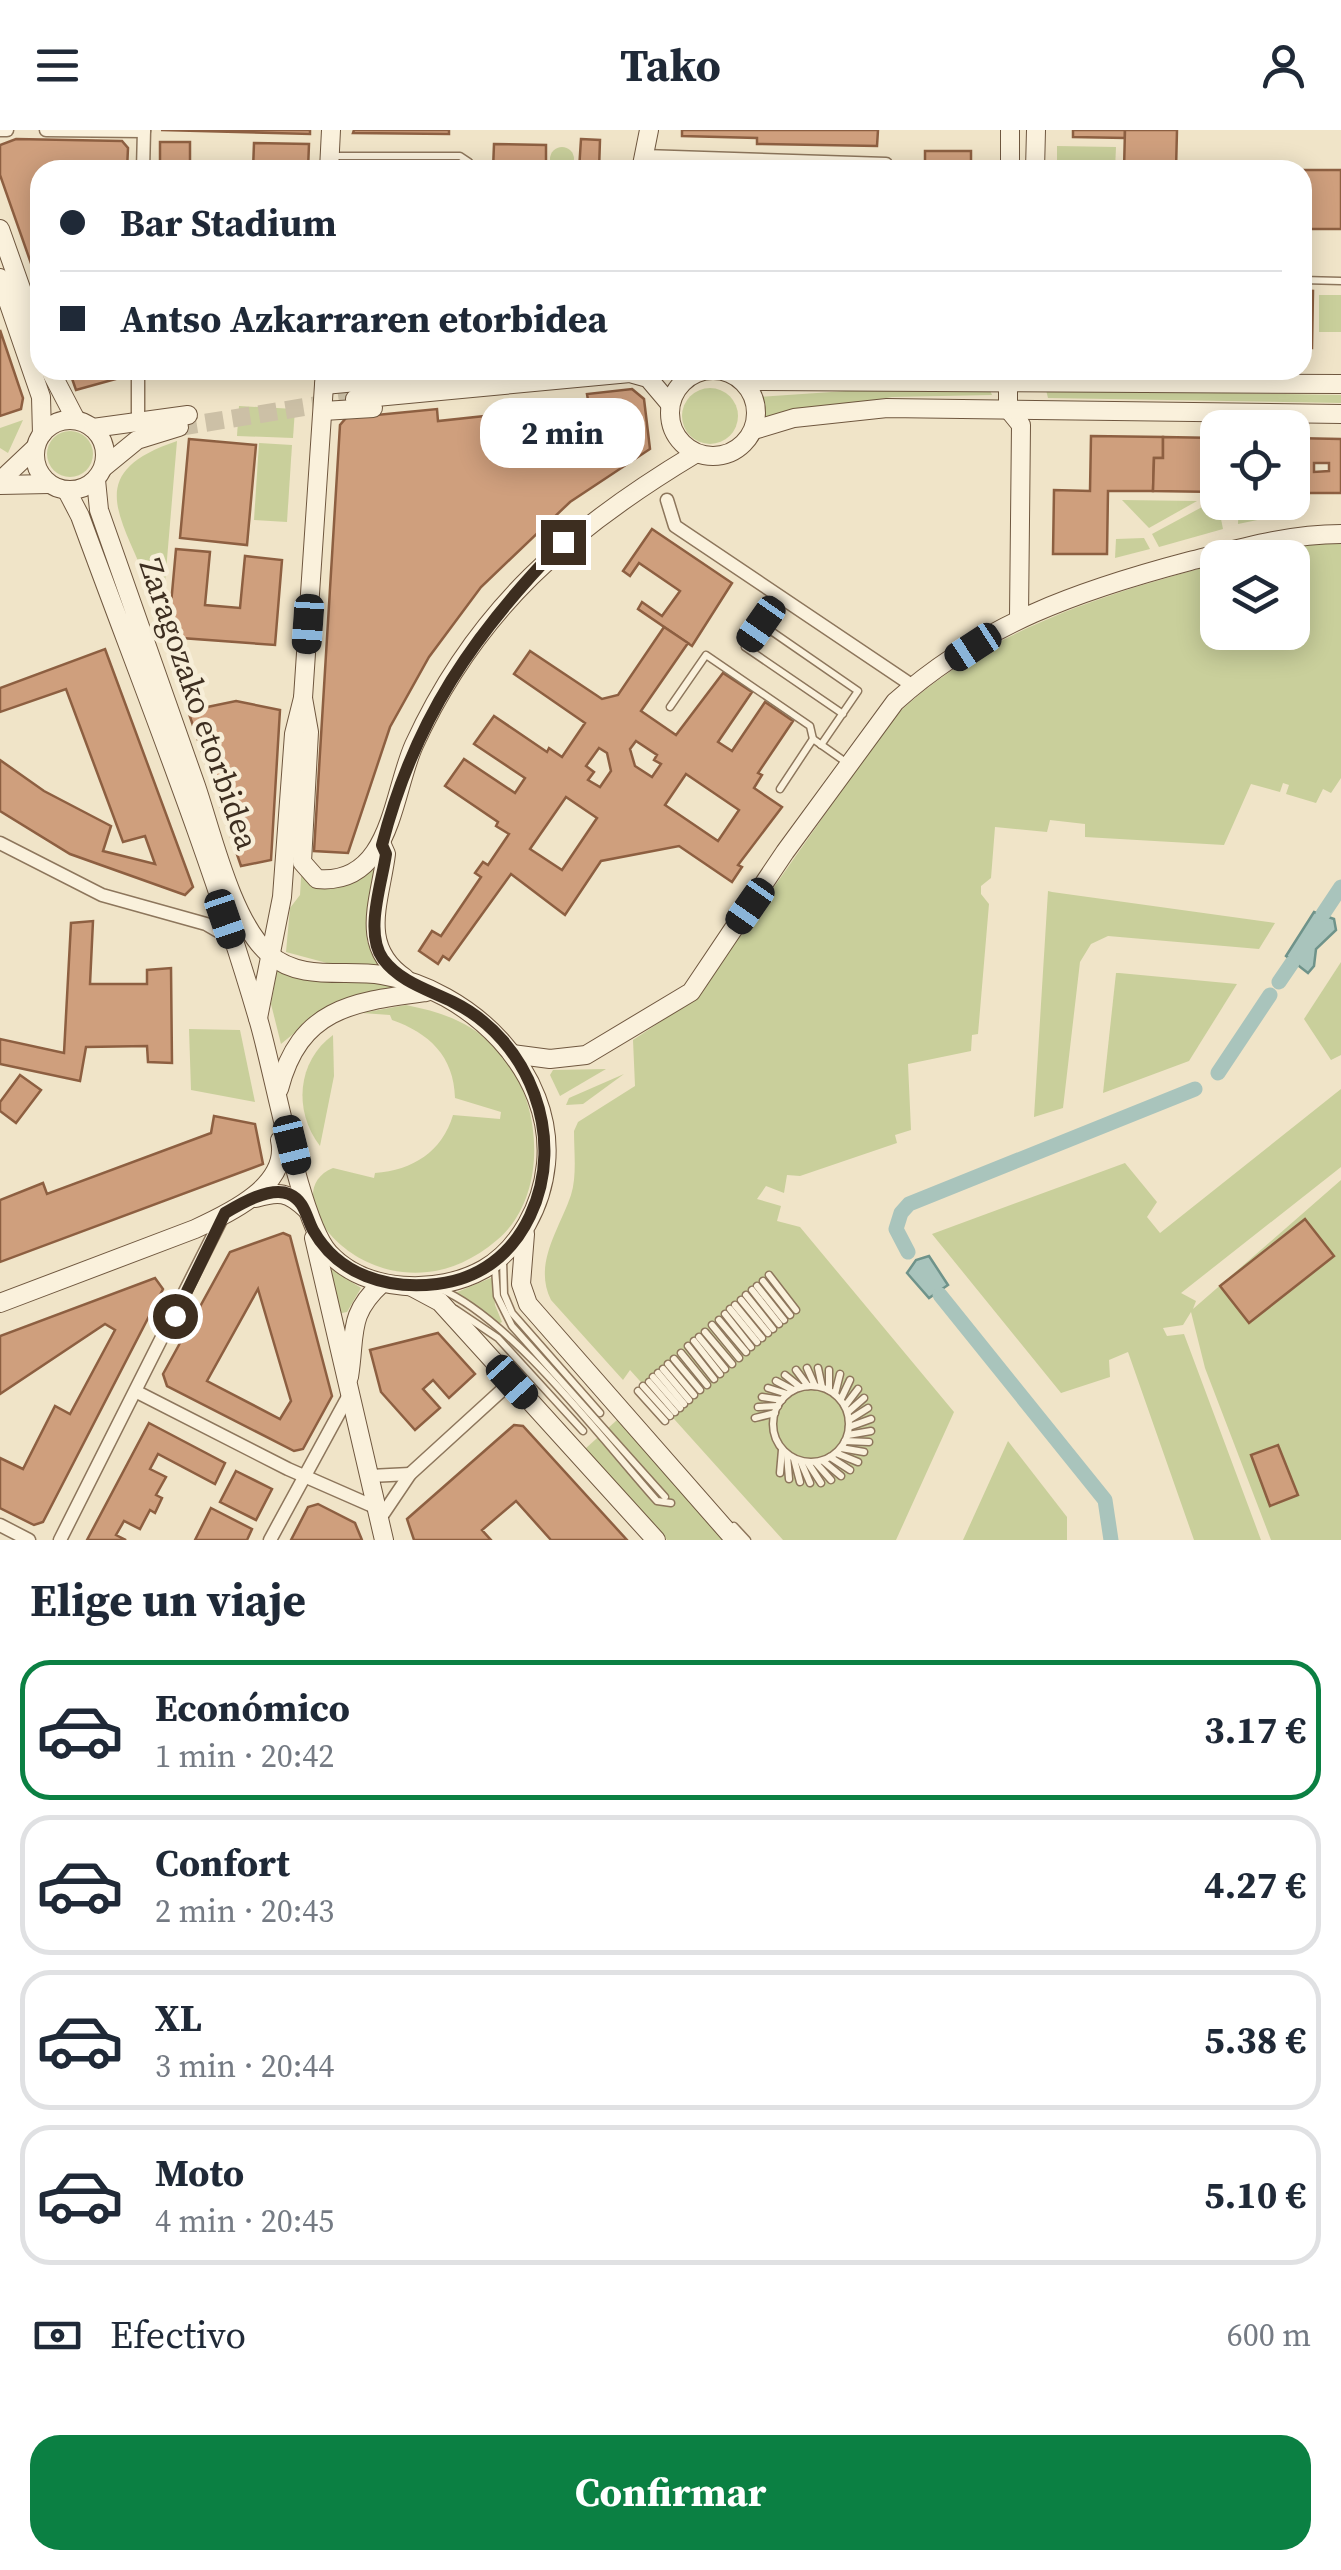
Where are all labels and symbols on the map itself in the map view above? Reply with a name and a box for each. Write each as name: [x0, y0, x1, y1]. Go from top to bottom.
callout: 2 min: [480, 397, 646, 467]
route end: [541, 520, 586, 565]
street label: Zaragozako etorbidea: [128, 552, 270, 856]
car: [732, 591, 790, 657]
car: [291, 593, 325, 655]
car: [940, 618, 1006, 676]
car: [721, 873, 779, 939]
car: [201, 886, 249, 952]
car: [270, 1112, 314, 1178]
route start: [153, 1294, 198, 1339]
car: [481, 1350, 543, 1414]

